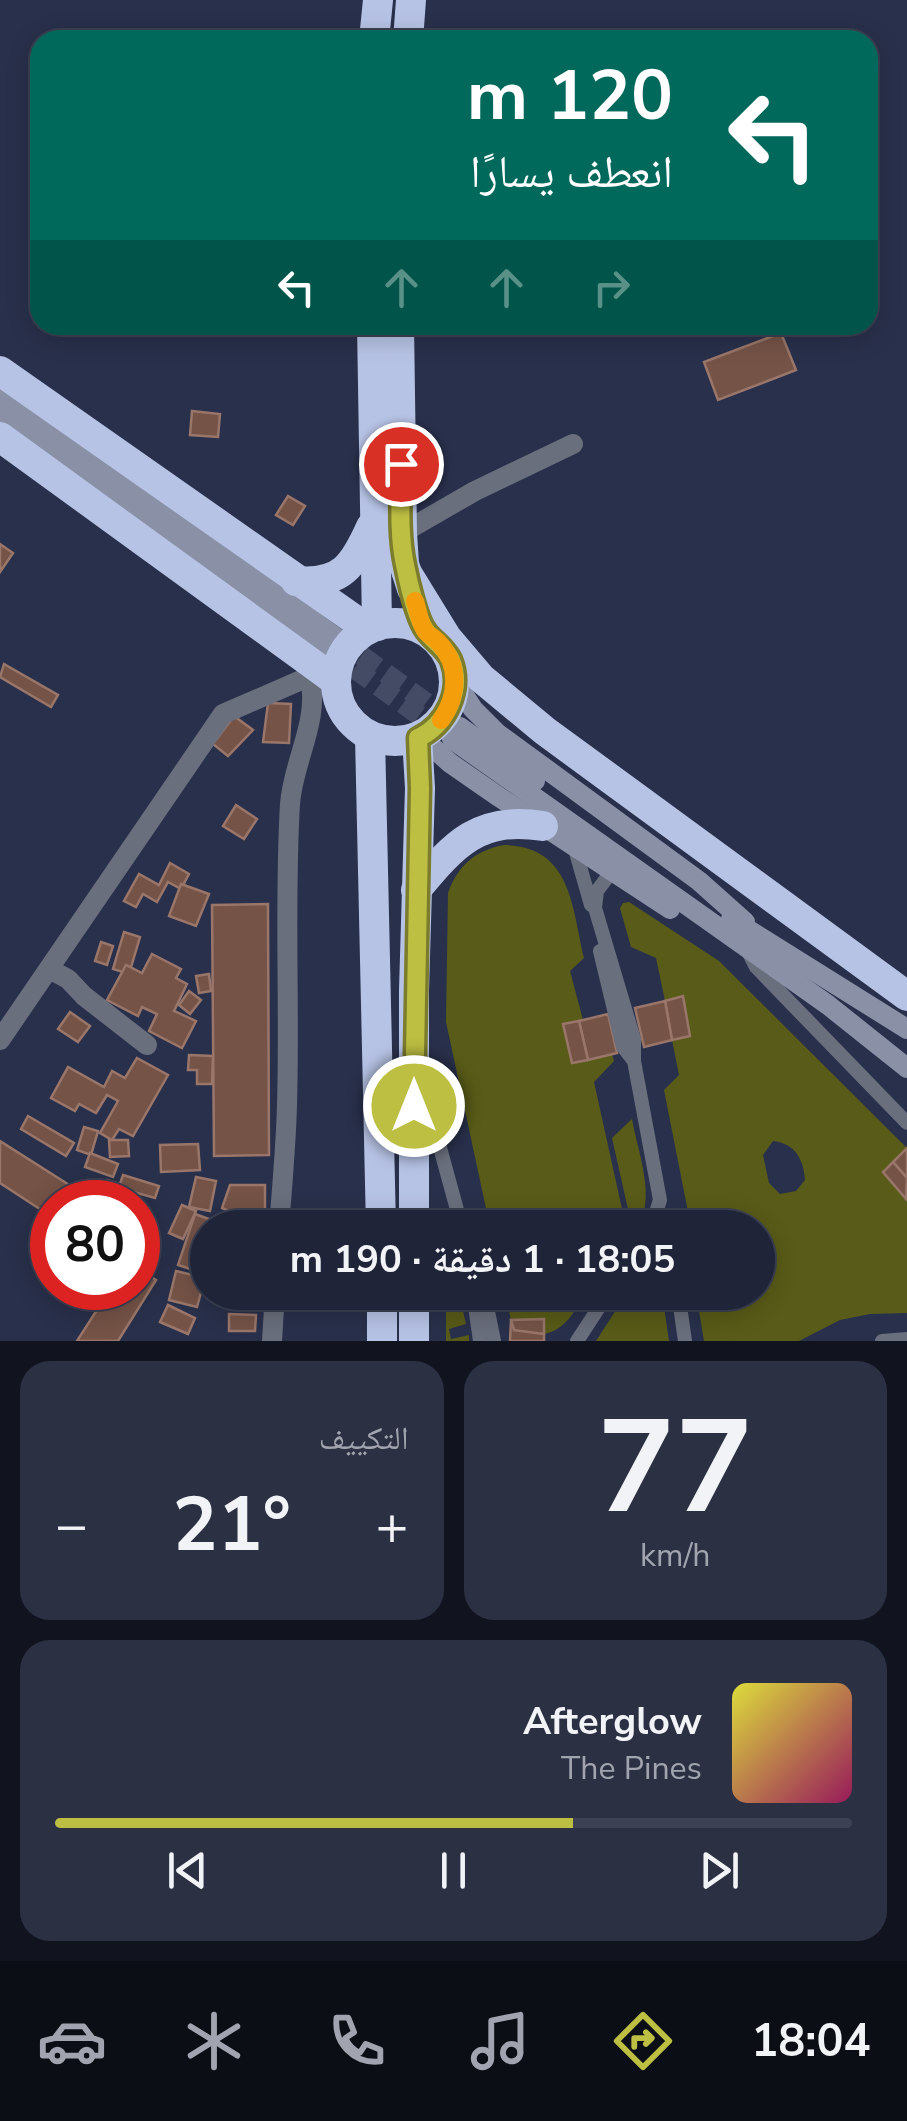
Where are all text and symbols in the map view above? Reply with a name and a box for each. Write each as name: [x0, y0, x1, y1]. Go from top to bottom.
text: 120 m: [467, 48, 673, 144]
icon: left: [708, 70, 838, 200]
text: انعطف يسارًا: [470, 142, 673, 203]
icon: left: [269, 260, 324, 315]
icon: ahead: [374, 260, 429, 315]
icon: ahead: [479, 260, 534, 315]
icon: right: [584, 260, 639, 315]
pin: [359, 422, 444, 507]
icon: arrive: [374, 437, 429, 492]
position arrow: [362, 1054, 466, 1158]
speed limit sign: 80: [30, 1180, 160, 1310]
text: 18:05 · 1 دقيقة · 190 m: [290, 1234, 675, 1285]
text: 77: [597, 1380, 753, 1557]
text: التكييف: [319, 1417, 409, 1460]
text: 21°: [173, 1474, 291, 1576]
text: −: [55, 1488, 88, 1563]
text: +: [375, 1488, 409, 1563]
text: km/h: [640, 1534, 711, 1577]
text: Afterglow: [523, 1696, 702, 1747]
text: The Pines: [561, 1747, 702, 1790]
icon: previous: [160, 1843, 215, 1898]
icon: pause: [426, 1843, 481, 1898]
icon: next: [692, 1843, 747, 1898]
icon: car: [37, 2006, 107, 2076]
icon: climate: [179, 2006, 249, 2076]
icon: phone: [322, 2006, 392, 2076]
icon: music: [465, 2006, 535, 2076]
icon: directions: [608, 2006, 678, 2076]
text: 18:04: [751, 2011, 871, 2072]

